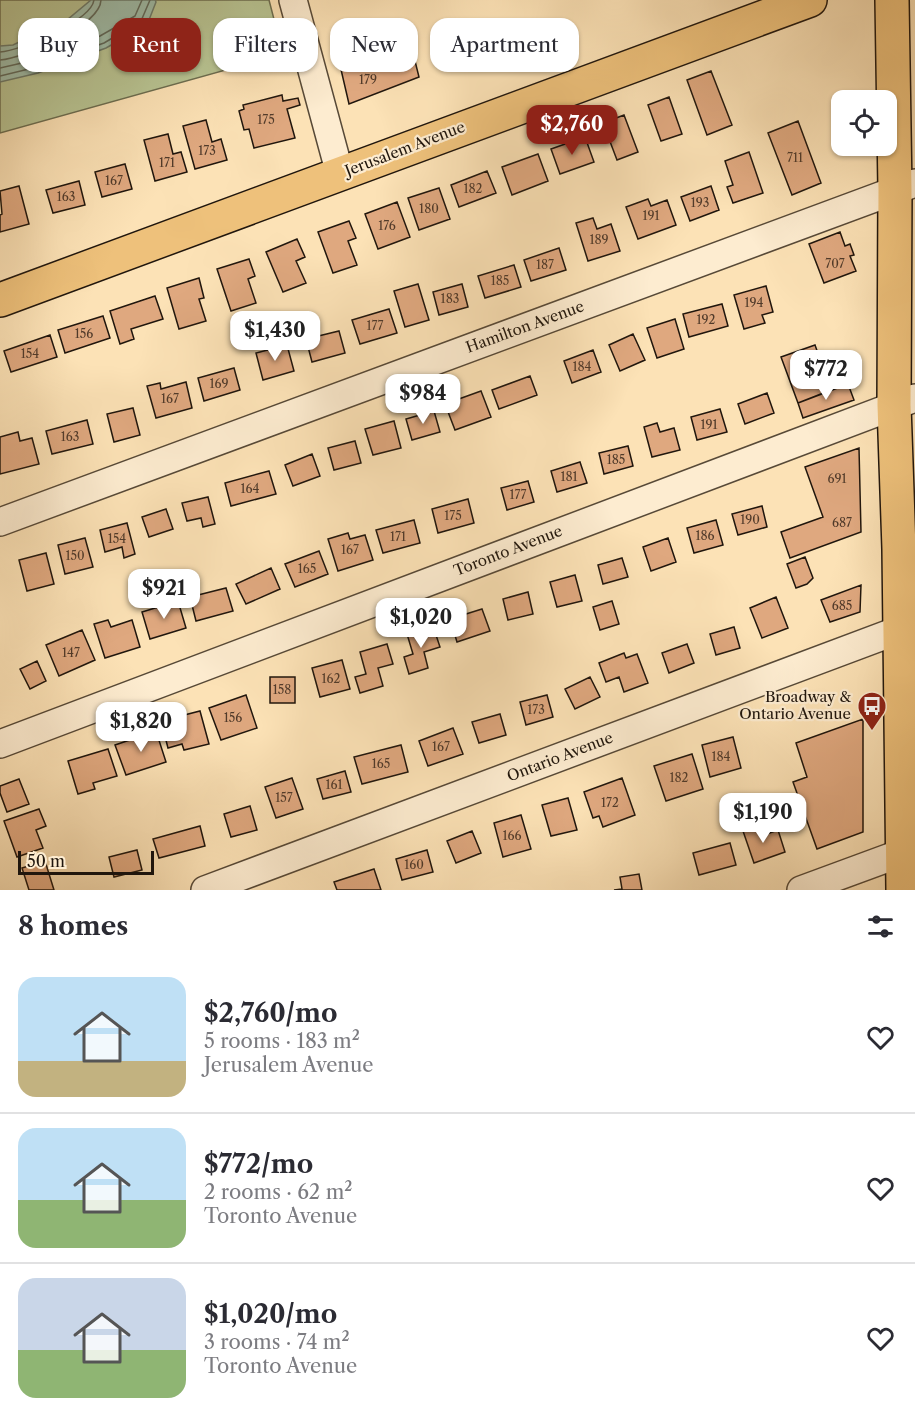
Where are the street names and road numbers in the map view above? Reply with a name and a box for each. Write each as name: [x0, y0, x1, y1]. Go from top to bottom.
street label: Jerusalem Avenue: [340, 117, 468, 181]
street label: Hamilton Avenue: [463, 296, 586, 357]
street label: Toronto Avenue: [451, 521, 565, 580]
street label: Ontario Avenue: [504, 728, 615, 785]

